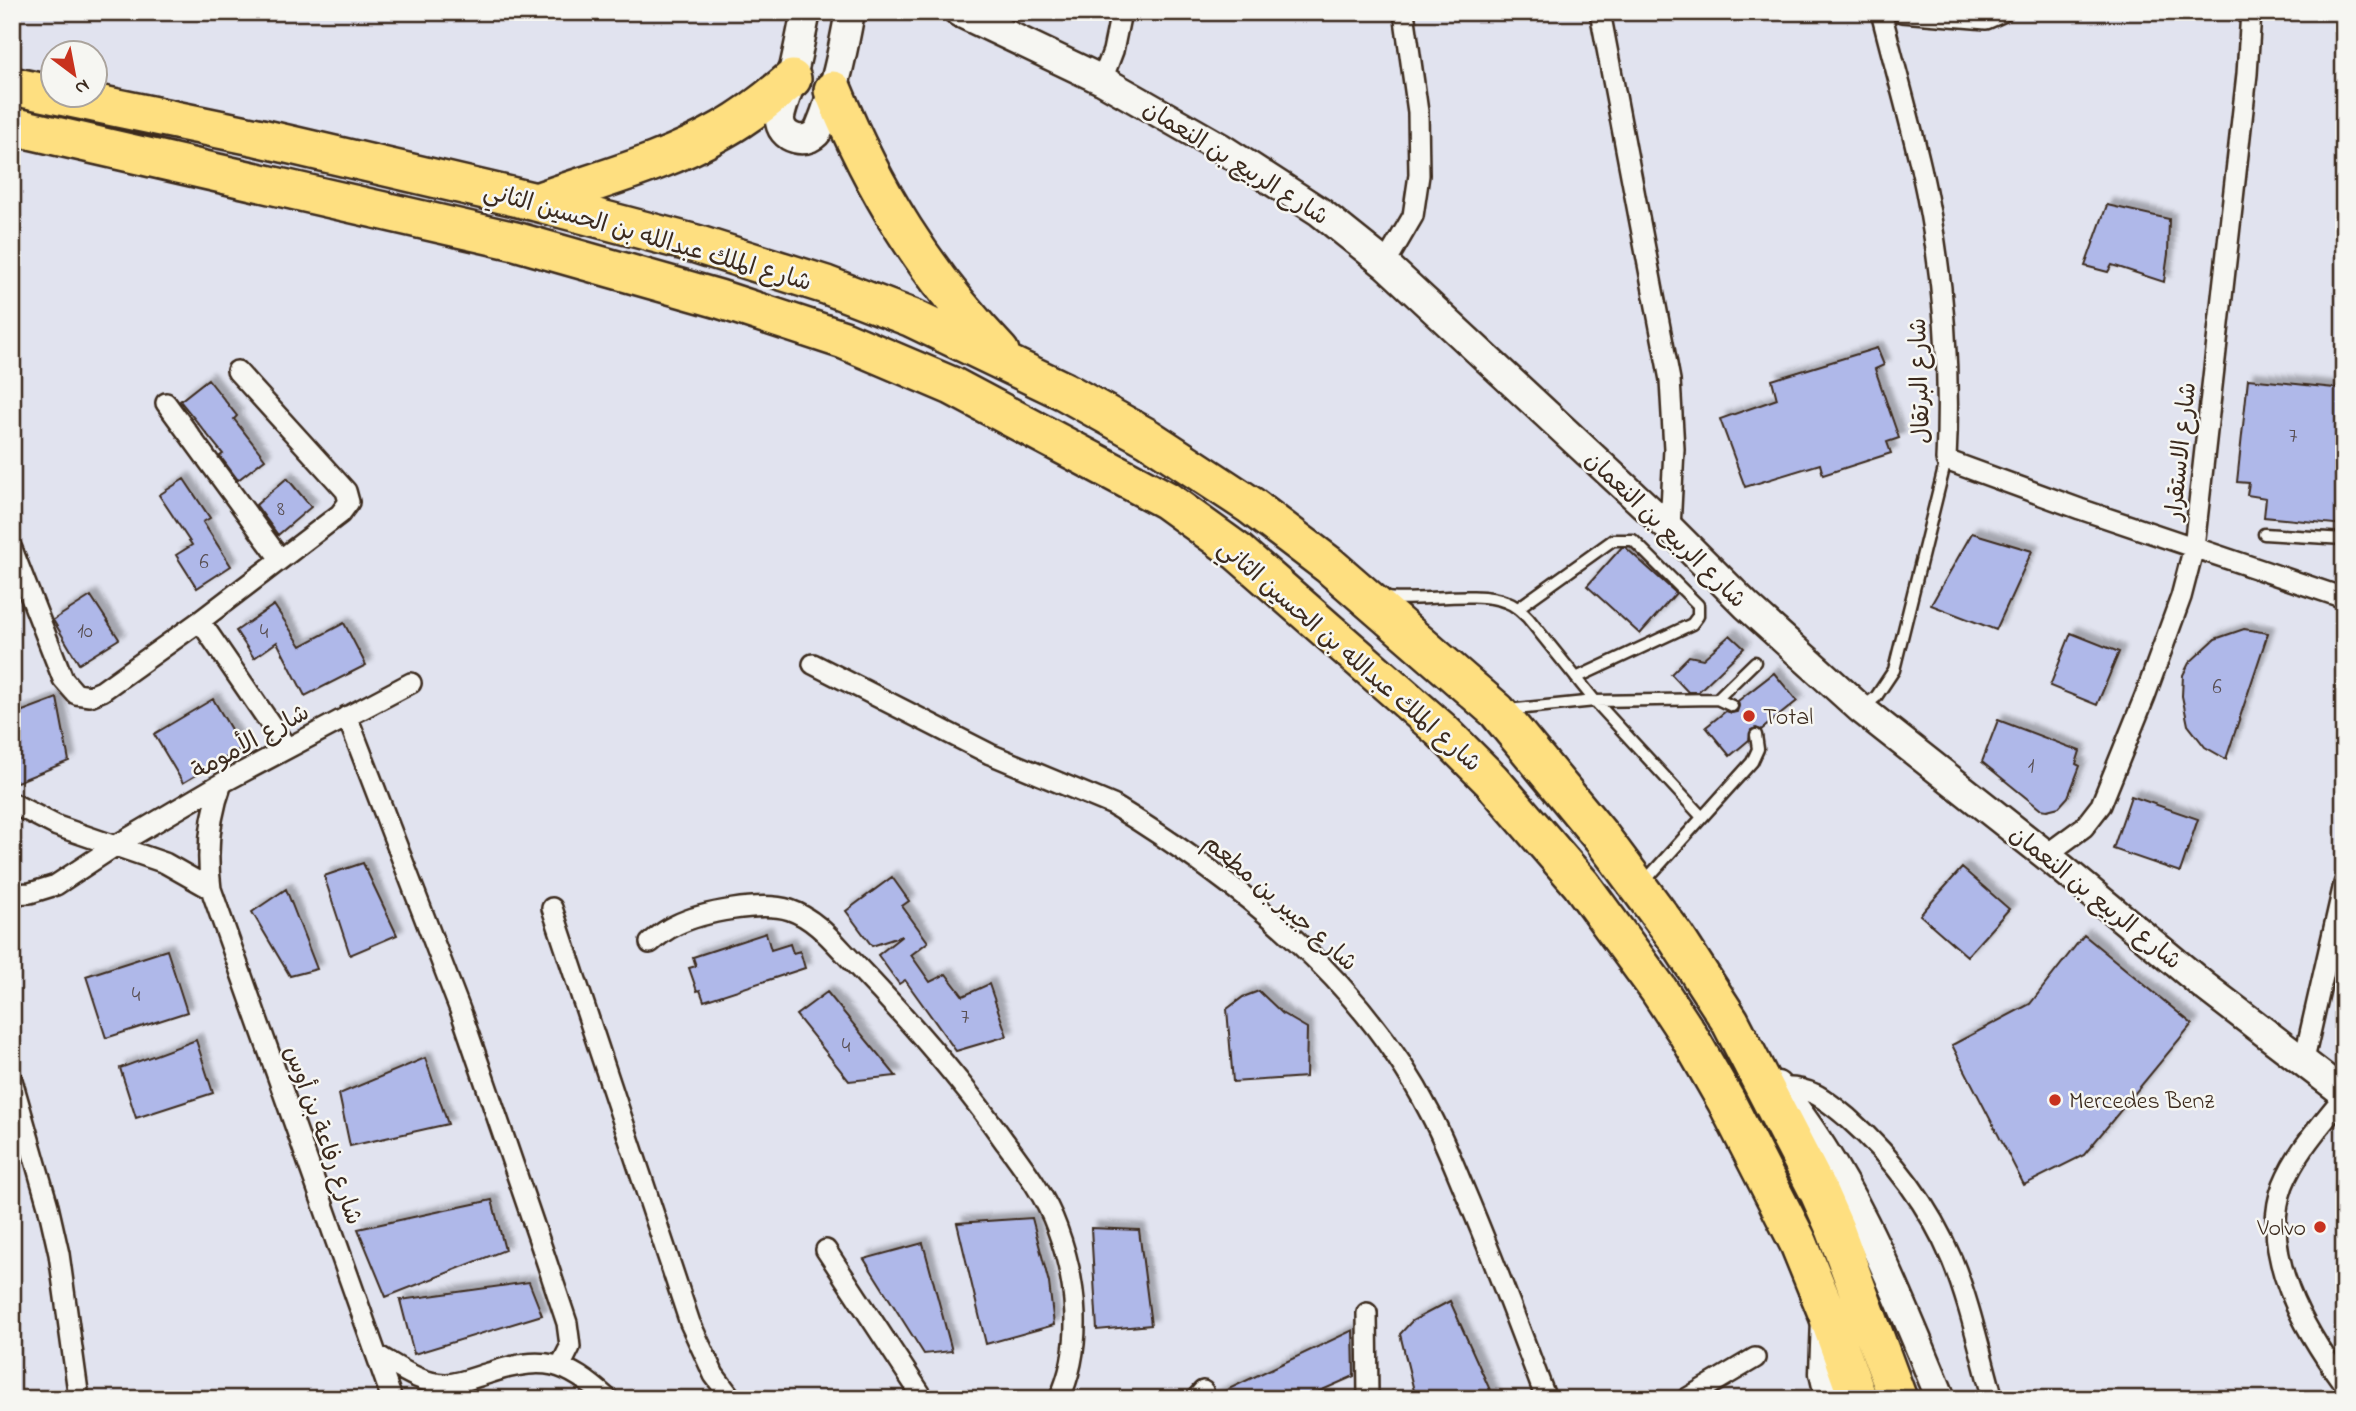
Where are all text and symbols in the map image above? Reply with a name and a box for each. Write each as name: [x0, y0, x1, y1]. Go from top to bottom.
north arrow: [38, 38, 108, 108]
text: N: [69, 71, 94, 101]
street label: شارع الربيع بن النعمان: [1135, 93, 1334, 235]
street label: شارع الملك عبدالله بن الحسين الثاني: [479, 175, 815, 303]
street label: شارع البرتقال: [1902, 317, 1941, 445]
street label: شارع الاستقرار: [2158, 381, 2207, 524]
house number: 7: [2289, 422, 2298, 452]
street label: شارع الربيع بن النعمان: [1575, 444, 1753, 617]
house number: 8: [277, 495, 285, 525]
street label: شارع الملك عبدالله بن الحسين الثاني: [1208, 532, 1488, 782]
house number: 6: [199, 548, 209, 578]
house number: 10: [77, 617, 93, 647]
house number: 4: [260, 618, 269, 648]
house number: 6: [2212, 673, 2222, 703]
street label: شارع الأمومة: [185, 695, 317, 790]
place label: Total: [1763, 701, 1813, 736]
marker: Total: [1741, 708, 1757, 724]
house number: 1: [2028, 752, 2035, 782]
street label: شارع الربيع بن النعمان: [2001, 818, 2188, 980]
street label: شارع جبير بن مطعم: [1194, 827, 1364, 981]
house number: 4: [132, 981, 141, 1011]
house number: 7: [961, 1003, 970, 1033]
house number: 4: [842, 1032, 851, 1062]
street label: شارع رفاعة بن أوس: [273, 1041, 370, 1230]
place label: Mercedes Benz: [2069, 1085, 2215, 1120]
marker: Mercedes Benz: [2047, 1092, 2063, 1108]
place label: Volvo: [2256, 1212, 2306, 1247]
marker: Volvo: [2312, 1219, 2328, 1235]

